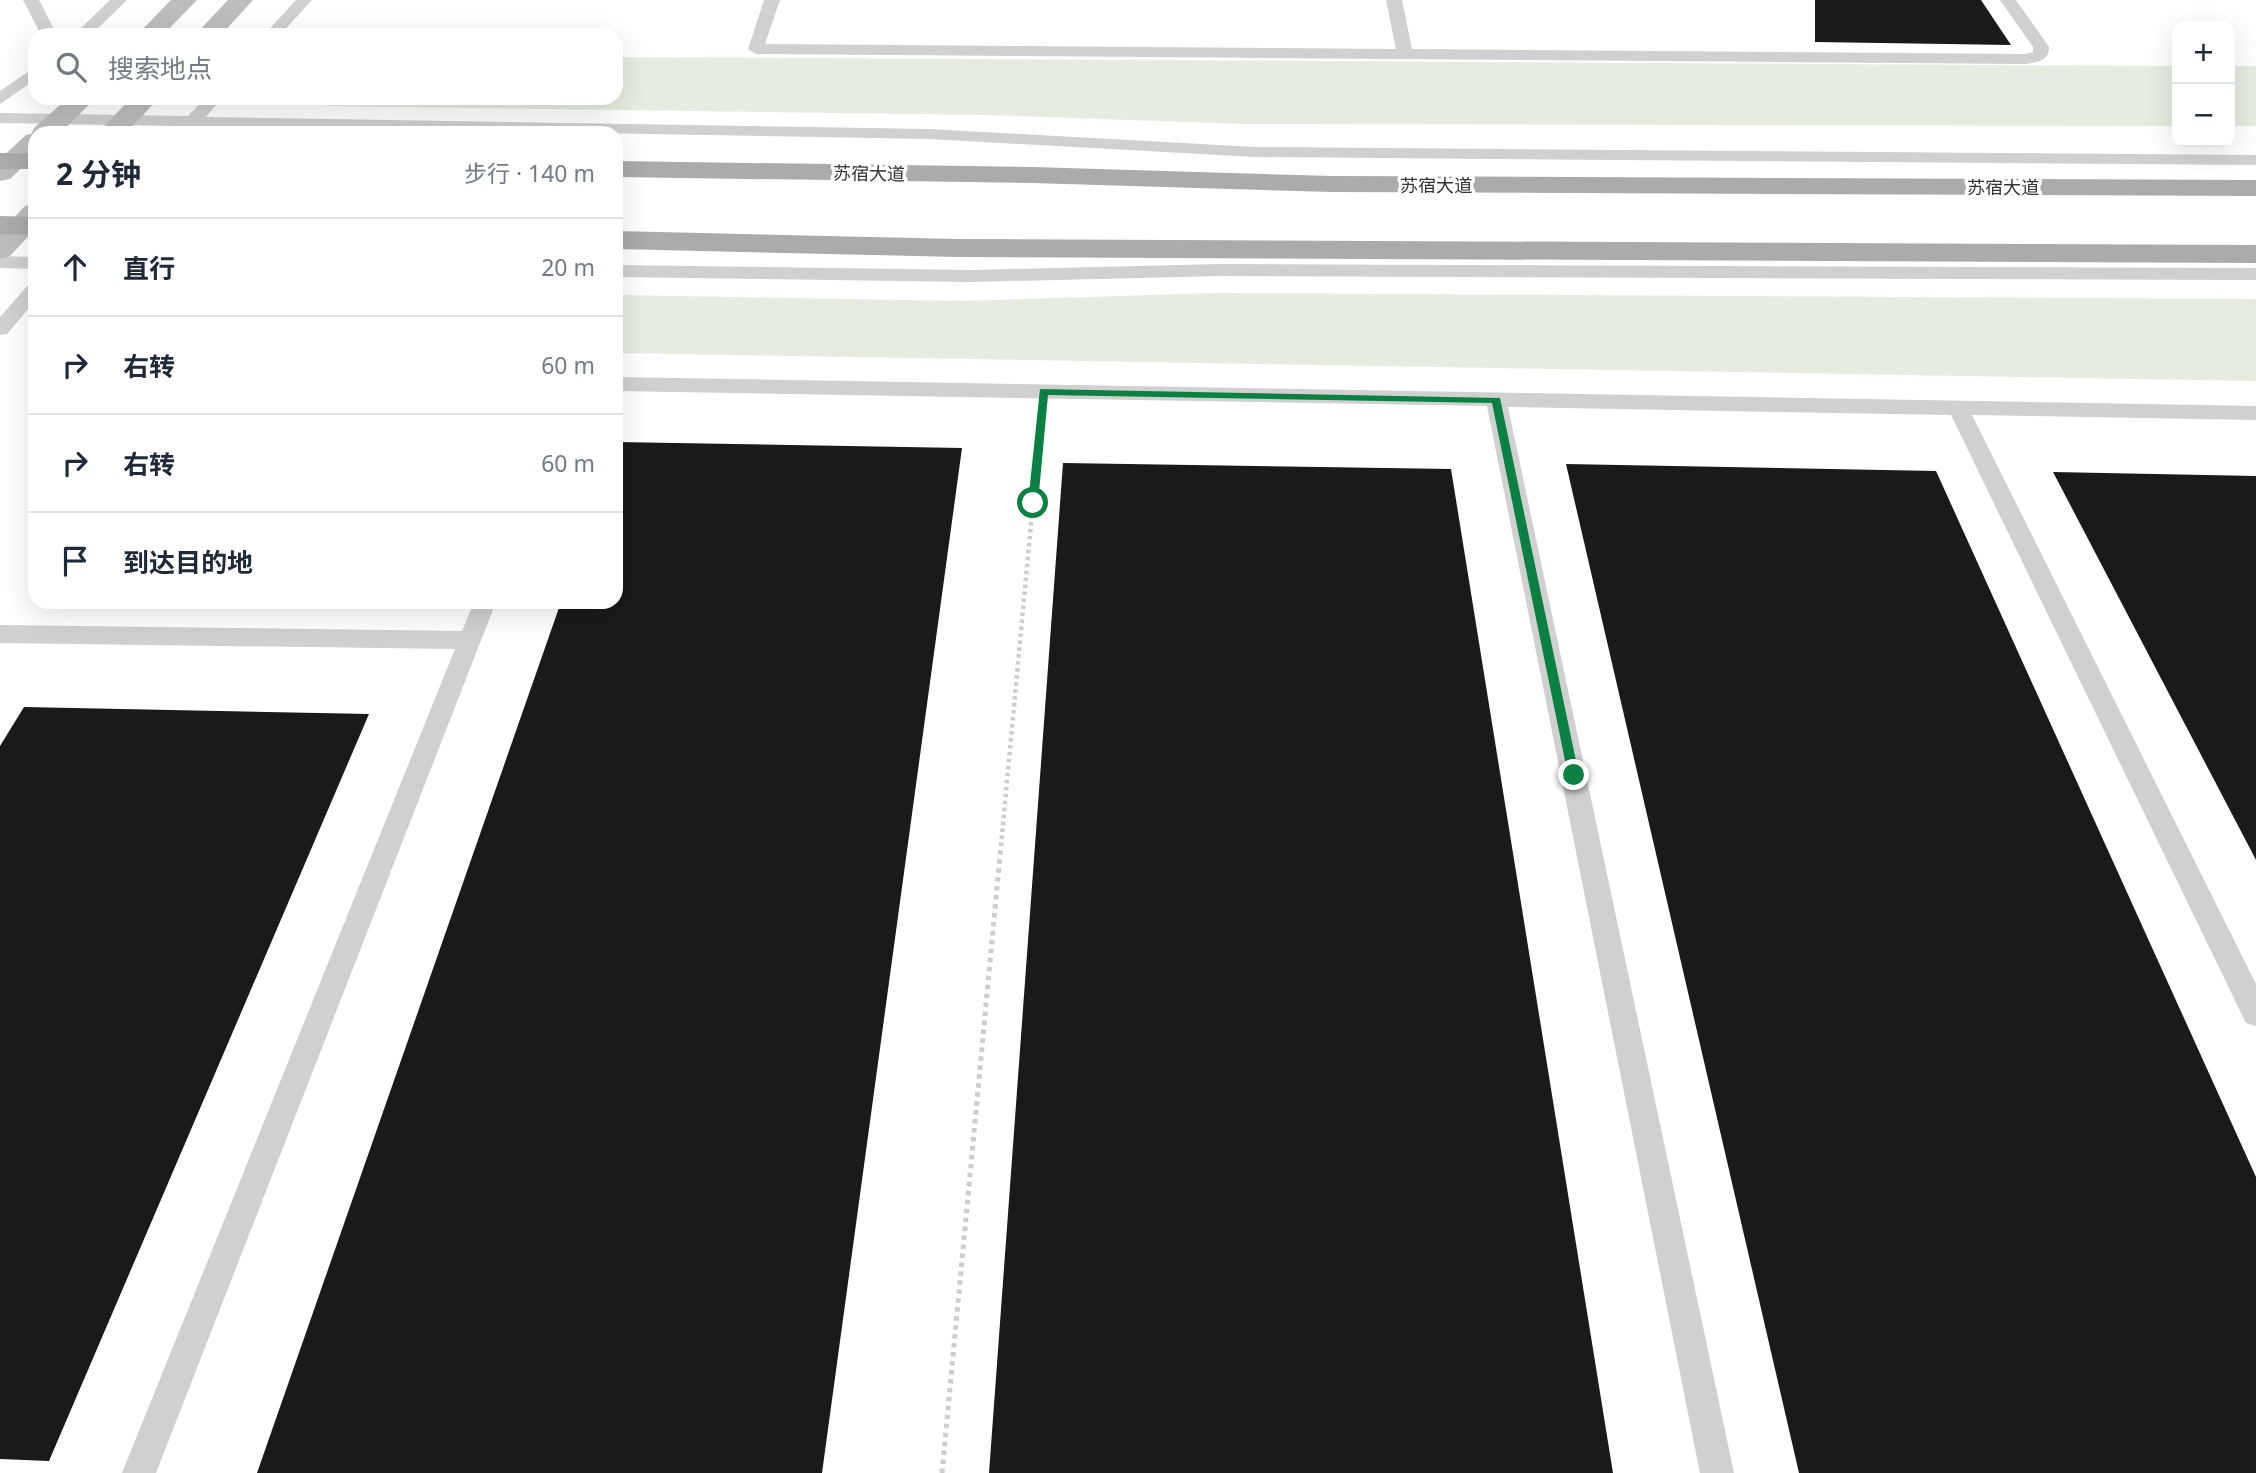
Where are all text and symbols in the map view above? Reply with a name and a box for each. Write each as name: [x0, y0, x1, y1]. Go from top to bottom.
map controls: [2172, 21, 2235, 147]
button: +: [2172, 21, 2235, 84]
search box: [28, 28, 623, 105]
icon: search: [52, 48, 90, 86]
text: 搜索地点: [108, 50, 212, 86]
button: −: [2172, 84, 2235, 147]
text: 2 分钟: [56, 153, 141, 194]
text: 步行 · 140 m: [464, 157, 595, 189]
street label: 苏宿大道: [833, 160, 905, 186]
street label: 苏宿大道: [1400, 173, 1472, 197]
street label: 苏宿大道: [1967, 175, 2039, 199]
icon: ahead: [56, 248, 94, 286]
text: 直行: [123, 250, 175, 286]
text: 20 m: [541, 251, 595, 283]
icon: right: [56, 346, 94, 384]
text: 右转: [123, 348, 175, 384]
text: 60 m: [541, 349, 595, 381]
icon: right: [56, 444, 94, 482]
text: 右转: [123, 446, 175, 482]
text: 60 m: [541, 447, 595, 479]
route start: [1017, 487, 1048, 518]
icon: arrive: [56, 542, 94, 580]
text: 到达目的地: [123, 544, 253, 580]
route end: [1558, 759, 1589, 790]

